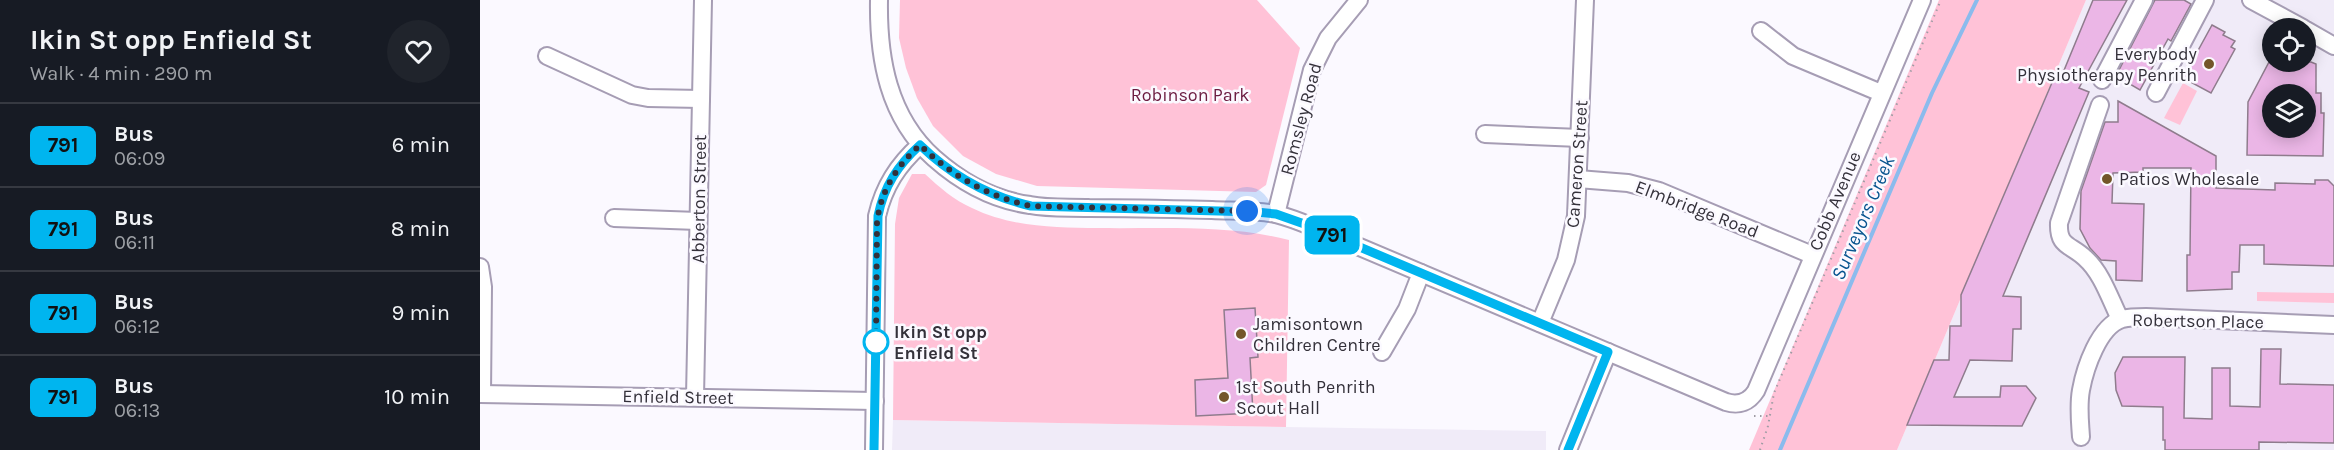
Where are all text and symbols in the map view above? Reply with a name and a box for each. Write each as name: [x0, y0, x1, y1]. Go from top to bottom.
map controls: [2262, 18, 2316, 138]
button: locate: [2262, 18, 2316, 72]
button: heart: [387, 20, 450, 83]
text: Ikin St opp Enfield St: [30, 23, 312, 56]
place label: Everybody Physiotherapy Penrith: [2017, 43, 2198, 86]
marker: Everybody Physiotherapy Penrith: [2202, 57, 2216, 71]
street label: Romsley Road: [1275, 60, 1327, 178]
text: Walk · 4 min · 290 m: [30, 62, 212, 85]
park label: Robinson Park: [1131, 84, 1249, 106]
button: layers: [2262, 84, 2316, 138]
street label: Cameron Street: [1562, 99, 1592, 229]
text: Bus: [114, 121, 154, 147]
text: 6 min: [392, 132, 450, 158]
text: 791: [48, 133, 78, 157]
street label: Abberton Street: [687, 134, 711, 263]
text: 06:09: [114, 147, 165, 170]
street label: Cobb Avenue: [1804, 148, 1866, 254]
water label: Surveyors Creek: [1826, 152, 1900, 284]
place label: Patios Wholesale: [2119, 168, 2259, 190]
marker: Patios Wholesale: [2100, 172, 2114, 186]
street label: Elmbridge Road: [1632, 175, 1762, 243]
your location: [1232, 196, 1262, 226]
text: Bus: [114, 205, 154, 231]
text: 8 min: [391, 216, 450, 242]
line badge: 791: [1298, 216, 1366, 254]
text: 791: [48, 217, 78, 241]
text: 791: [1317, 223, 1347, 247]
text: 06:11: [114, 231, 155, 254]
text: Bus: [114, 289, 154, 315]
text: 9 min: [392, 300, 450, 326]
text: 791: [48, 301, 78, 325]
street label: Robertson Place: [2132, 309, 2264, 333]
place label: Jamisontown Children Centre: [1253, 313, 1381, 356]
text: 06:12: [114, 315, 160, 338]
place label: Ikin St opp Enfield St: [894, 321, 987, 364]
marker: Jamisontown Children Centre: [1234, 327, 1248, 341]
marker: Ikin St opp Enfield St: [863, 329, 889, 355]
text: Bus: [114, 373, 154, 399]
place label: 1st South Penrith Scout Hall: [1236, 376, 1376, 419]
text: 10 min: [384, 384, 450, 410]
text: 791: [48, 385, 78, 409]
street label: Enfield Street: [622, 385, 734, 409]
marker: 1st South Penrith Scout Hall: [1217, 390, 1231, 404]
text: 06:13: [114, 399, 160, 422]

